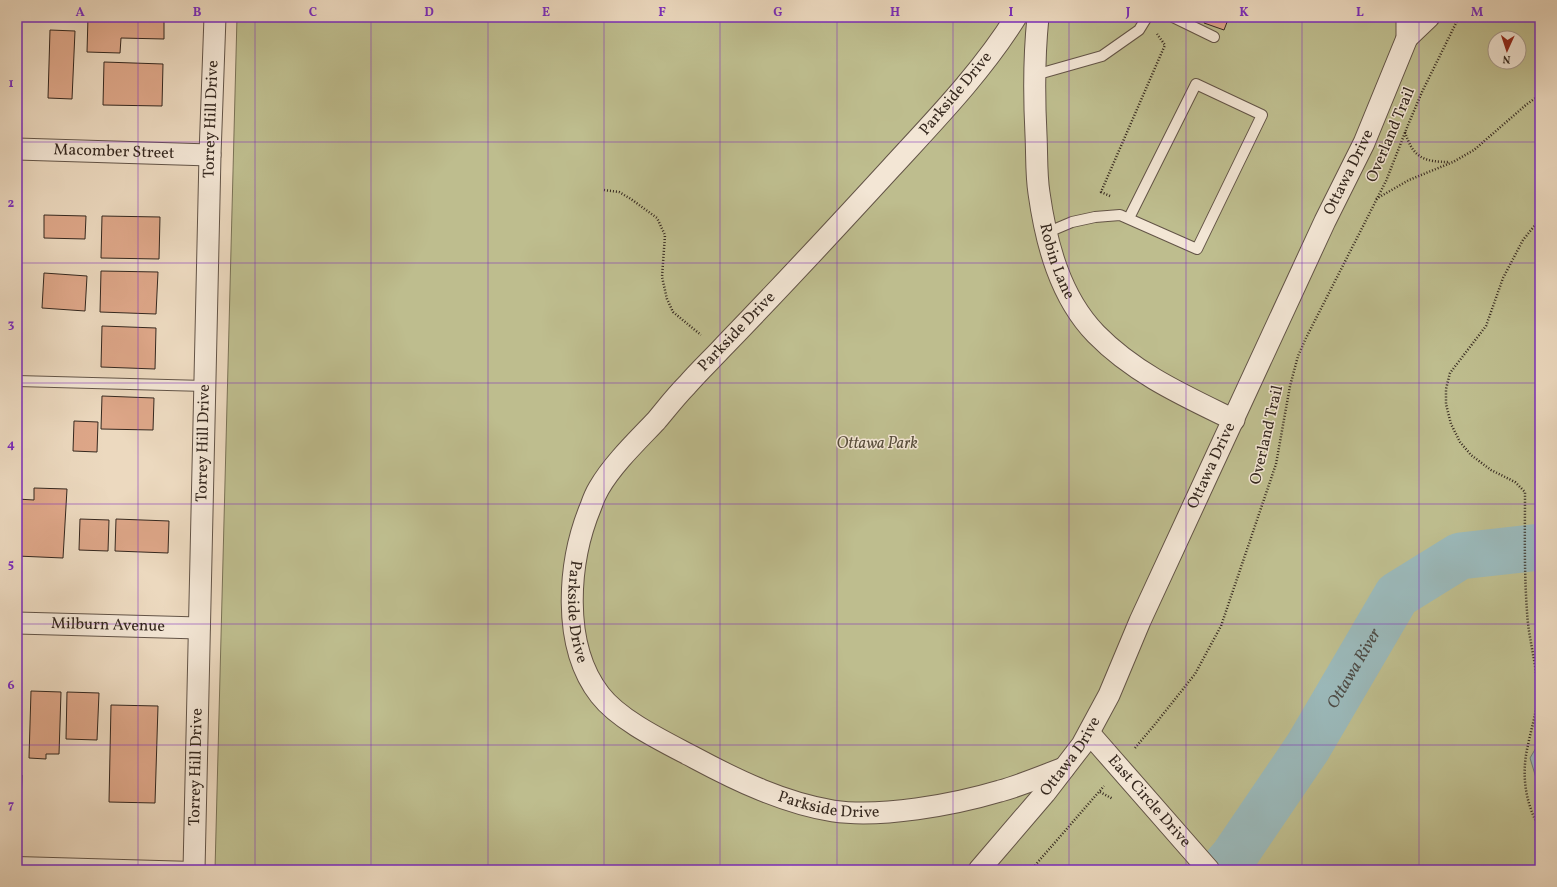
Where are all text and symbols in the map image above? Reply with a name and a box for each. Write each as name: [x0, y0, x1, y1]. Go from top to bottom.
text: A: [75, 4, 85, 22]
text: B: [193, 4, 202, 22]
text: C: [309, 4, 317, 22]
text: D: [424, 4, 434, 22]
text: E: [542, 4, 550, 22]
text: F: [658, 4, 666, 22]
text: G: [773, 4, 783, 22]
text: H: [890, 4, 900, 22]
text: I: [1009, 4, 1014, 22]
text: J: [1125, 4, 1131, 22]
text: K: [1239, 4, 1249, 22]
text: L: [1356, 4, 1364, 22]
text: M: [1471, 4, 1484, 22]
north arrow: [1487, 30, 1527, 70]
street label: Parkside Drive: [914, 47, 998, 141]
text: N: [1502, 51, 1511, 66]
street label: Torrey Hill Drive: [198, 60, 224, 178]
text: 1: [8, 75, 14, 93]
street label: Overland Trail: [1361, 84, 1421, 186]
street label: Ottawa Drive: [1319, 126, 1379, 219]
street label: Macomber Street: [53, 139, 175, 165]
text: 2: [8, 195, 15, 213]
street label: Robin Lane: [1033, 221, 1080, 304]
street label: Parkside Drive: [693, 287, 781, 377]
text: 3: [8, 316, 15, 334]
street label: Overland Trail: [1245, 383, 1289, 487]
street label: Torrey Hill Drive: [191, 384, 216, 502]
street label: Ottawa Drive: [1182, 419, 1241, 513]
park label: Ottawa Park: [836, 433, 918, 455]
text: 4: [7, 436, 15, 454]
text: 5: [8, 556, 14, 574]
street label: Parkside Drive: [561, 559, 593, 666]
street label: Milburn Avenue: [51, 613, 165, 638]
water label: Ottawa River: [1321, 624, 1387, 713]
text: 6: [7, 677, 15, 695]
street label: Torrey Hill Drive: [184, 708, 209, 826]
street label: Ottawa Drive: [1035, 713, 1106, 801]
street label: East Circle Drive: [1102, 750, 1196, 853]
street label: Parkside Drive: [775, 786, 880, 824]
text: 7: [8, 797, 14, 815]

